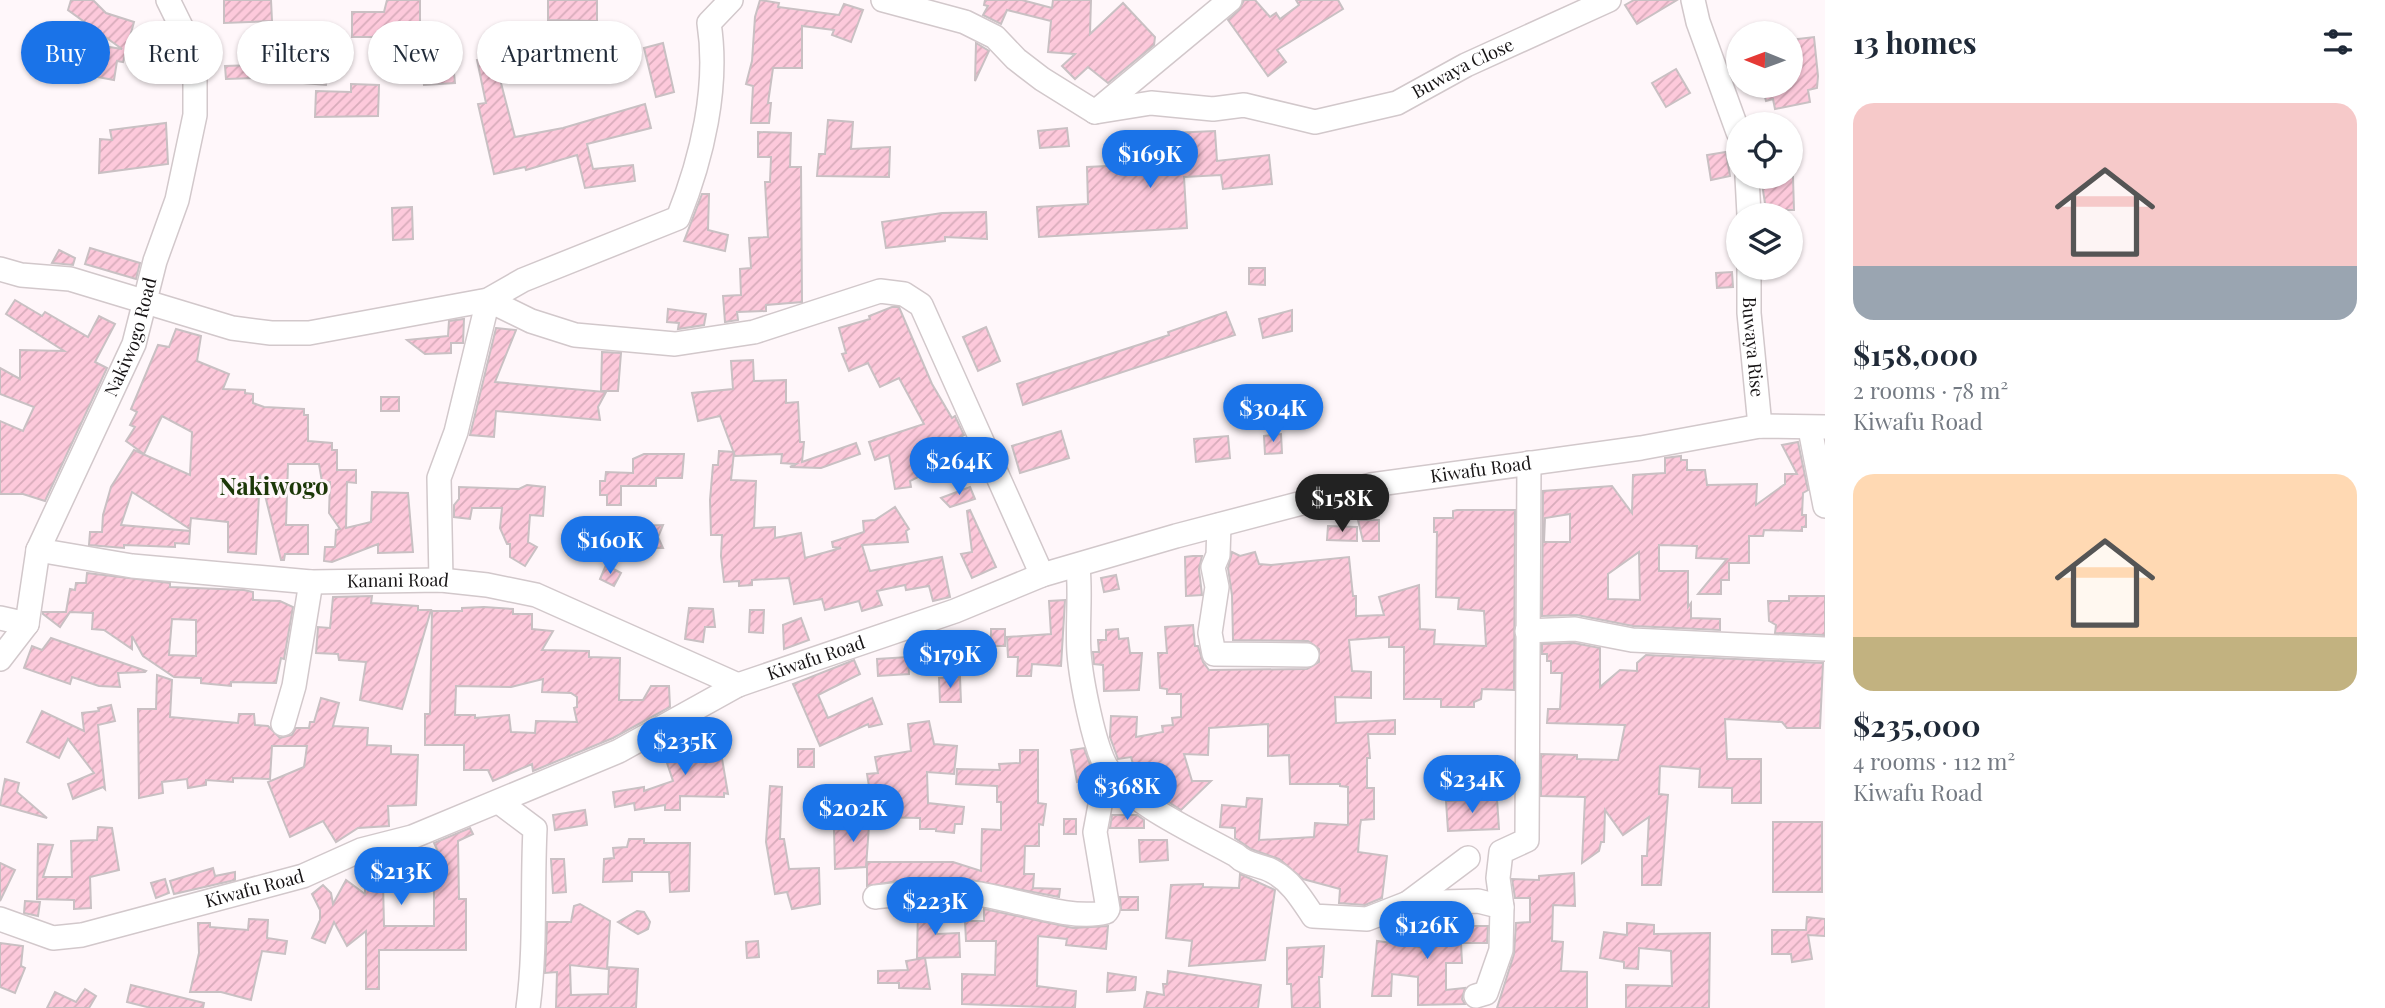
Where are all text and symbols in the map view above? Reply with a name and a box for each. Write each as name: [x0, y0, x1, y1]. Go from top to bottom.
chip: Buy: [21, 21, 110, 84]
chip: Rent: [124, 21, 223, 84]
chip: Filters: [237, 21, 354, 84]
chip: New: [368, 21, 463, 84]
chip: Apartment: [477, 21, 642, 84]
north arrow: [1726, 21, 1802, 98]
map controls: [1726, 21, 1803, 280]
text: 13 homes: [1853, 22, 1977, 62]
icon: filters: [2319, 23, 2357, 61]
street label: Buwaya Close: [1407, 32, 1517, 103]
button: locate: [1726, 112, 1803, 189]
pin: $169K: [1101, 130, 1199, 190]
text: $169K: [1118, 137, 1182, 168]
icon: home: [2042, 149, 2168, 275]
button: layers: [1726, 203, 1803, 280]
street label: Nakiwogo Road: [98, 274, 161, 400]
street label: Buwaya Rise: [1738, 297, 1770, 398]
text: $158,000: [1853, 334, 1978, 374]
text: 2 rooms · 78 m²: [1853, 374, 2008, 405]
pin: $304K: [1224, 384, 1322, 444]
text: $304K: [1239, 391, 1307, 422]
text: Kiwafu Road: [1853, 405, 1983, 436]
pin: $264K: [910, 438, 1008, 497]
text: $264K: [926, 444, 992, 475]
street label: Kiwafu Road: [1429, 450, 1533, 488]
district label: Nakiwogo: [219, 469, 329, 501]
pin: $158K: [1293, 475, 1391, 534]
text: $158K: [1311, 481, 1373, 512]
pin: $160K: [561, 516, 659, 576]
icon: home: [2042, 520, 2168, 646]
text: $160K: [577, 523, 643, 554]
street label: Kanani Road: [347, 567, 451, 592]
street label: Kiwafu Road: [764, 630, 868, 685]
pin: $179K: [901, 630, 999, 690]
text: $179K: [919, 637, 981, 668]
text: $235,000: [1853, 705, 1981, 745]
pin: $235K: [636, 718, 734, 777]
text: $235K: [653, 724, 717, 755]
text: 4 rooms · 112 m²: [1853, 745, 2015, 776]
pin: $234K: [1423, 756, 1521, 815]
pin: $368K: [1078, 762, 1176, 822]
text: $234K: [1439, 762, 1505, 793]
text: $368K: [1094, 769, 1160, 800]
text: Kiwafu Road: [1853, 776, 1983, 807]
pin: $202K: [804, 784, 902, 844]
text: $202K: [819, 791, 887, 822]
pin: $213K: [352, 848, 450, 907]
text: $213K: [370, 854, 432, 885]
street label: Kiwafu Road: [202, 863, 307, 913]
pin: $223K: [886, 878, 984, 937]
text: $223K: [903, 884, 967, 915]
pin: $126K: [1378, 902, 1476, 961]
text: $126K: [1395, 908, 1459, 939]

